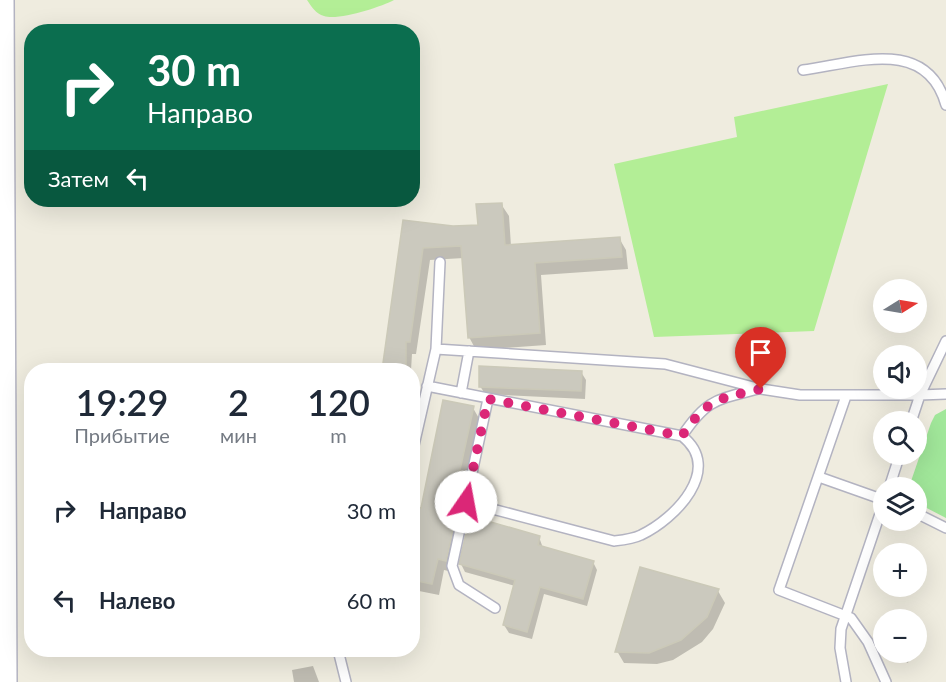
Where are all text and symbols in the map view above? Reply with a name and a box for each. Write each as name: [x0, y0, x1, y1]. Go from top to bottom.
text: 30 m: [147, 45, 241, 95]
icon: right: [48, 48, 126, 126]
text: Направо: [147, 96, 253, 129]
icon: left: [121, 162, 154, 195]
text: Затем: [48, 165, 109, 192]
north arrow: [873, 279, 927, 333]
map controls: [873, 279, 927, 663]
pin: [735, 327, 786, 389]
icon: arrive: [744, 336, 777, 369]
button: sound: [873, 345, 927, 399]
text: 19:29: [76, 380, 168, 424]
text: 2: [228, 380, 249, 424]
text: 120: [307, 380, 370, 424]
button: search: [873, 411, 927, 465]
text: Прибытие: [74, 423, 170, 447]
text: мин: [220, 423, 257, 447]
text: m: [330, 423, 347, 447]
position arrow: [434, 470, 498, 534]
button: layers: [873, 477, 927, 531]
icon: right: [48, 494, 81, 527]
text: Направо: [99, 497, 187, 524]
text: 30 m: [347, 497, 396, 524]
button: +: [873, 543, 927, 597]
icon: left: [48, 584, 81, 617]
text: Налево: [99, 587, 175, 614]
text: 60 m: [347, 587, 396, 614]
button: −: [873, 609, 927, 663]

